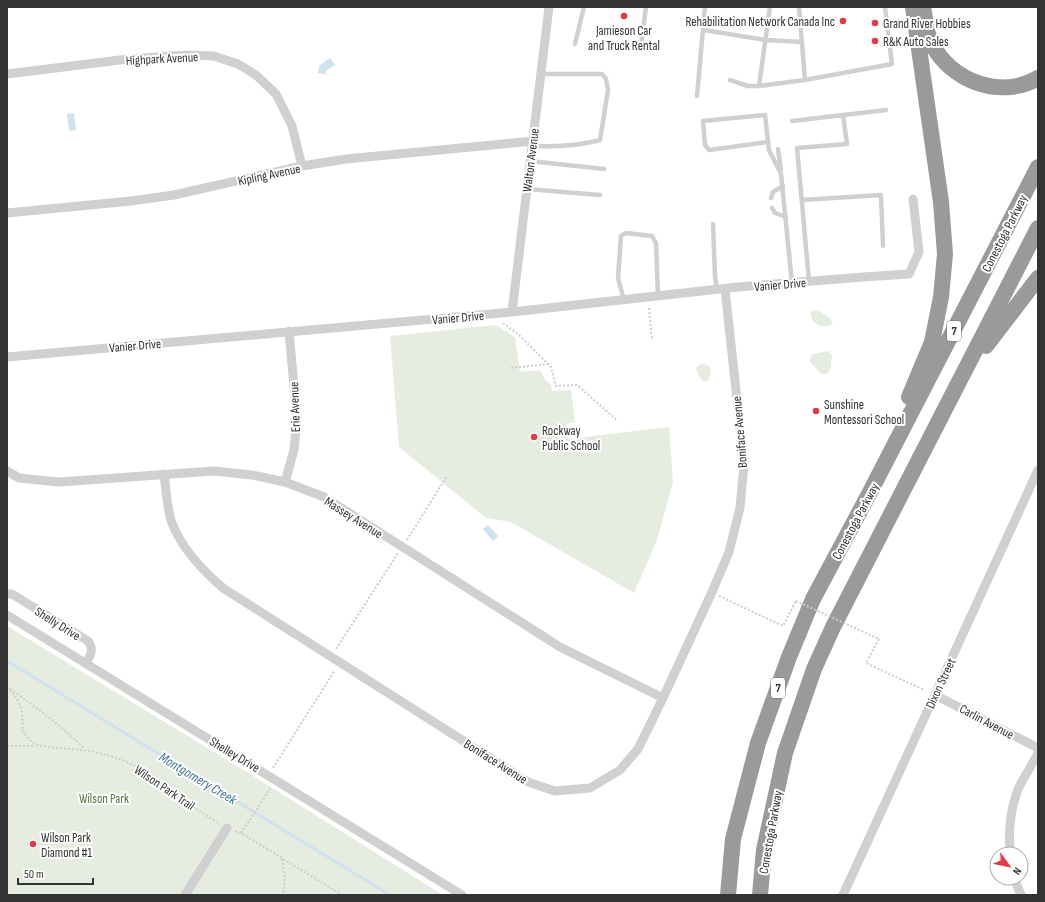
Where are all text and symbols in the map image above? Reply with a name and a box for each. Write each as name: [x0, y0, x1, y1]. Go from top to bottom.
marker: Jamieson Car and Truck Rental: [619, 11, 629, 21]
place label: Rehabilitation Network Canada Inc: [685, 14, 835, 30]
marker: Rehabilitation Network Canada Inc: [838, 16, 848, 26]
place label: Grand River Hobbies: [883, 16, 971, 32]
marker: Grand River Hobbies: [870, 18, 880, 28]
place label: Jamieson Car and Truck Rental: [588, 23, 660, 54]
place label: R&K Auto Sales: [883, 34, 949, 50]
marker: R&K Auto Sales: [870, 36, 880, 46]
street label: Highpark Avenue: [125, 49, 199, 69]
street label: Walton Avenue: [519, 127, 543, 193]
street label: Kipling Avenue: [237, 161, 302, 189]
street label: Conestoga Parkway: [979, 192, 1031, 275]
street label: Vanier Drive: [753, 275, 807, 295]
street label: Vanier Drive: [431, 308, 485, 328]
road number: 7: [947, 321, 961, 341]
street label: Vanier Drive: [108, 336, 162, 356]
street label: Erie Avenue: [286, 381, 304, 433]
street label: Boniface Avenue: [729, 395, 751, 468]
place label: Sunshine Montessori School: [824, 397, 904, 428]
marker: Sunshine Montessori School: [811, 406, 821, 416]
place label: Rockway Public School: [542, 423, 600, 454]
marker: Rockway Public School: [529, 432, 539, 442]
street label: Conestoga Parkway: [829, 480, 883, 563]
street label: Massey Avenue: [321, 494, 386, 542]
street label: Shelly Drive: [32, 604, 83, 644]
street label: Dixon Street: [922, 656, 960, 711]
road number: 7: [771, 678, 785, 698]
street label: Carlin Avenue: [957, 701, 1016, 743]
street label: Shelley Drive: [206, 734, 263, 776]
street label: Boniface Avenue: [461, 736, 530, 788]
water label: Montgomery Creek: [156, 749, 240, 809]
street label: Wilson Park Trail: [131, 762, 198, 814]
street label: Conestoga Parkway: [756, 789, 786, 875]
park label: Wilson Park: [79, 791, 129, 807]
place label: Wilson Park Diamond #1: [41, 830, 93, 861]
marker: Wilson Park Diamond #1: [28, 839, 38, 849]
north arrow: [989, 846, 1029, 886]
scale bar: [18, 860, 93, 886]
text: N: [1010, 865, 1024, 877]
text: 50 m: [24, 867, 44, 882]

